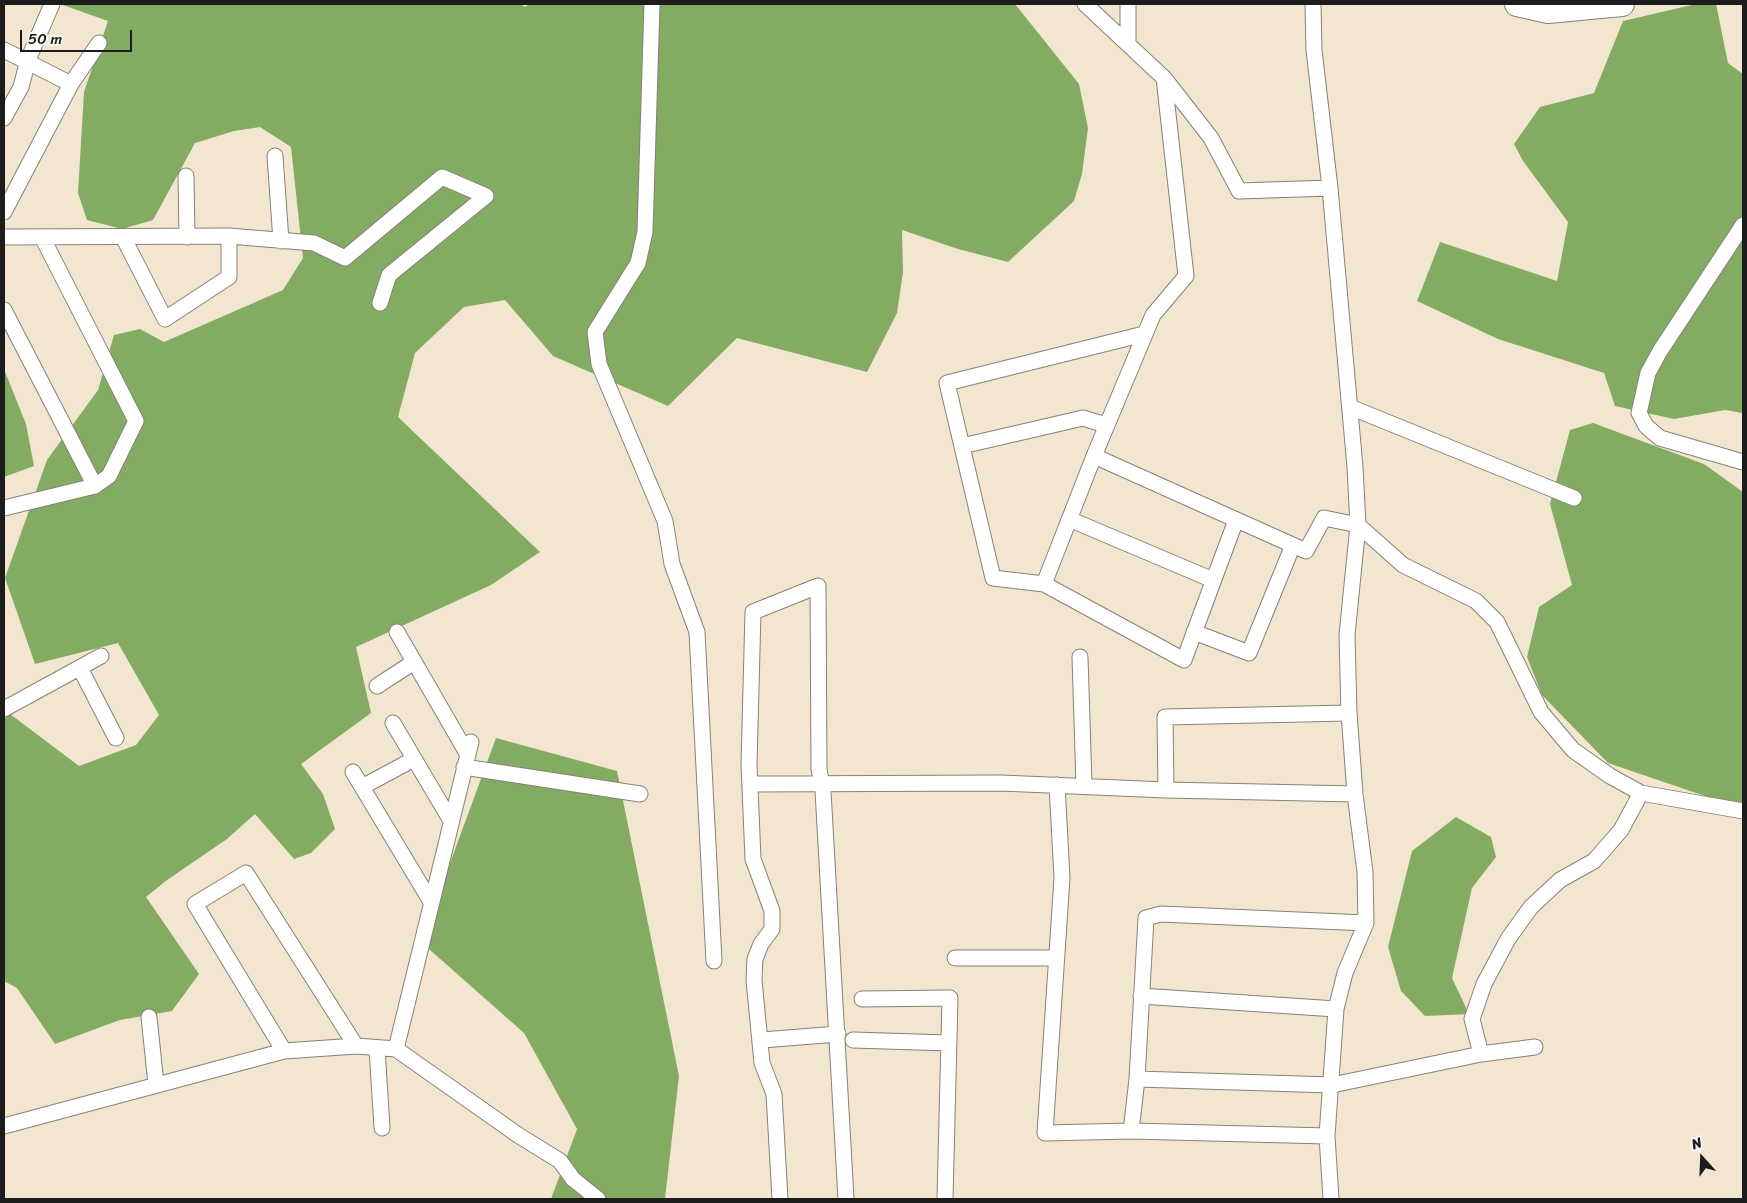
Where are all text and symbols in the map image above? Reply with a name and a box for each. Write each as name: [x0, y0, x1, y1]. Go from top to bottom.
scale bar: [22, 20, 135, 52]
text: 50 m: [28, 26, 62, 52]
text: N: [1688, 1130, 1706, 1157]
north arrow: [1677, 1133, 1727, 1183]

